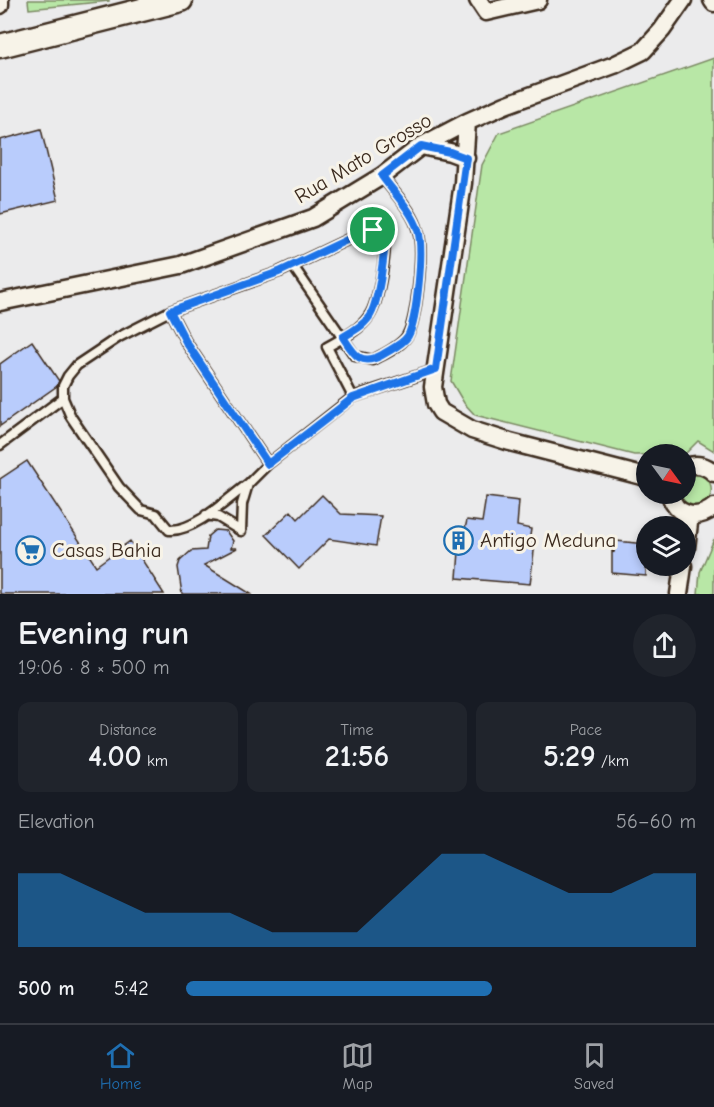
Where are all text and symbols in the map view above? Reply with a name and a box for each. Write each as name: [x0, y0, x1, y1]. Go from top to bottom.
street label: Rua Mato Grosso: [290, 108, 436, 208]
pin: [347, 204, 398, 255]
icon: arrive: [356, 213, 389, 246]
north arrow: [636, 444, 696, 504]
map controls: [636, 444, 696, 576]
button: layers: [636, 516, 696, 576]
building icon: Antigo Meduna: [443, 524, 475, 556]
place label: Antigo Meduna: [480, 528, 616, 552]
supermarket icon: Casas Bahia: [15, 534, 47, 566]
place label: Casas Bahia: [52, 538, 162, 562]
text: Evening run: [18, 614, 189, 652]
button: share: [633, 614, 696, 677]
text: 19:06 · 8 × 500 m: [18, 656, 170, 679]
text: Distance: [99, 721, 157, 739]
text: Time: [340, 721, 374, 739]
text: Pace: [570, 721, 602, 739]
text: 4.00: [88, 739, 142, 774]
text: 21:56: [325, 739, 389, 774]
text: 5:29: [543, 739, 596, 774]
text: km: [142, 752, 168, 770]
text: /km: [596, 752, 629, 770]
text: Elevation: [18, 810, 95, 833]
text: 56–60 m: [616, 810, 696, 833]
text: 500 m: [18, 977, 75, 1000]
text: 5:42: [114, 977, 149, 1000]
tab: Home: [100, 1039, 141, 1093]
tab: Map: [341, 1039, 374, 1093]
tab: Saved: [574, 1039, 614, 1093]

